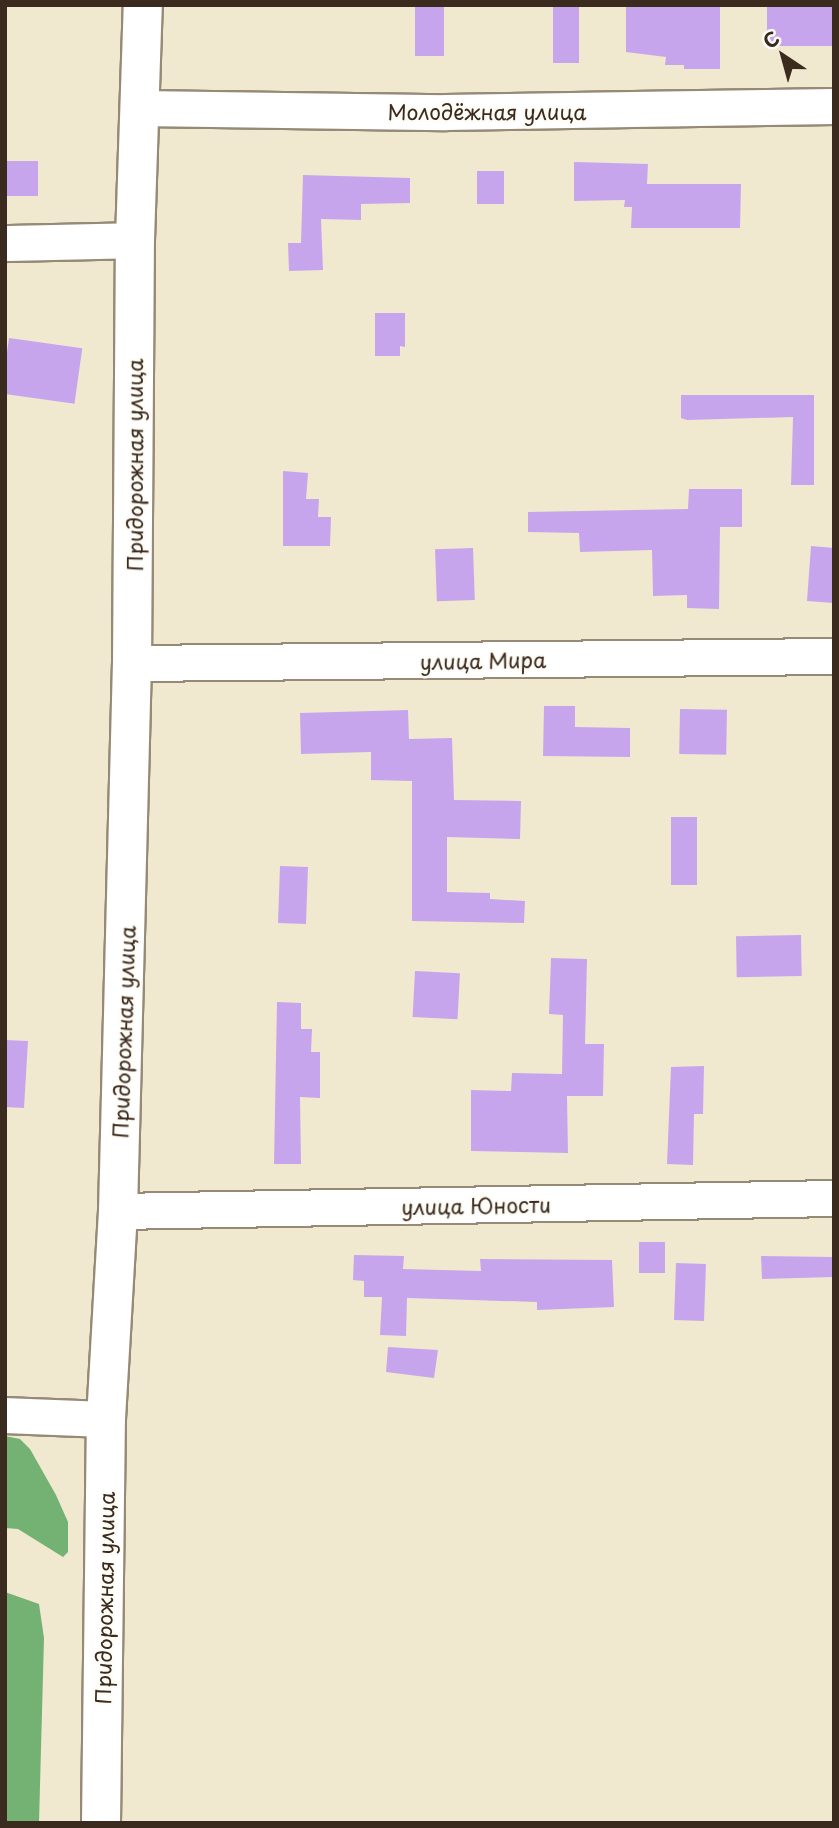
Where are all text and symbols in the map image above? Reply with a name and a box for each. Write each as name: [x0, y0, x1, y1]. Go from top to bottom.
north arrow: [748, 21, 818, 91]
text: С: [757, 23, 785, 55]
street label: Молодёжная улица: [387, 98, 587, 124]
street label: Придорожная улица: [121, 358, 147, 572]
street label: улица Мира: [419, 646, 547, 674]
street label: Придорожная улица: [107, 925, 139, 1139]
street label: улица Юности: [401, 1191, 551, 1219]
street label: Придорожная улица: [90, 1491, 118, 1705]

